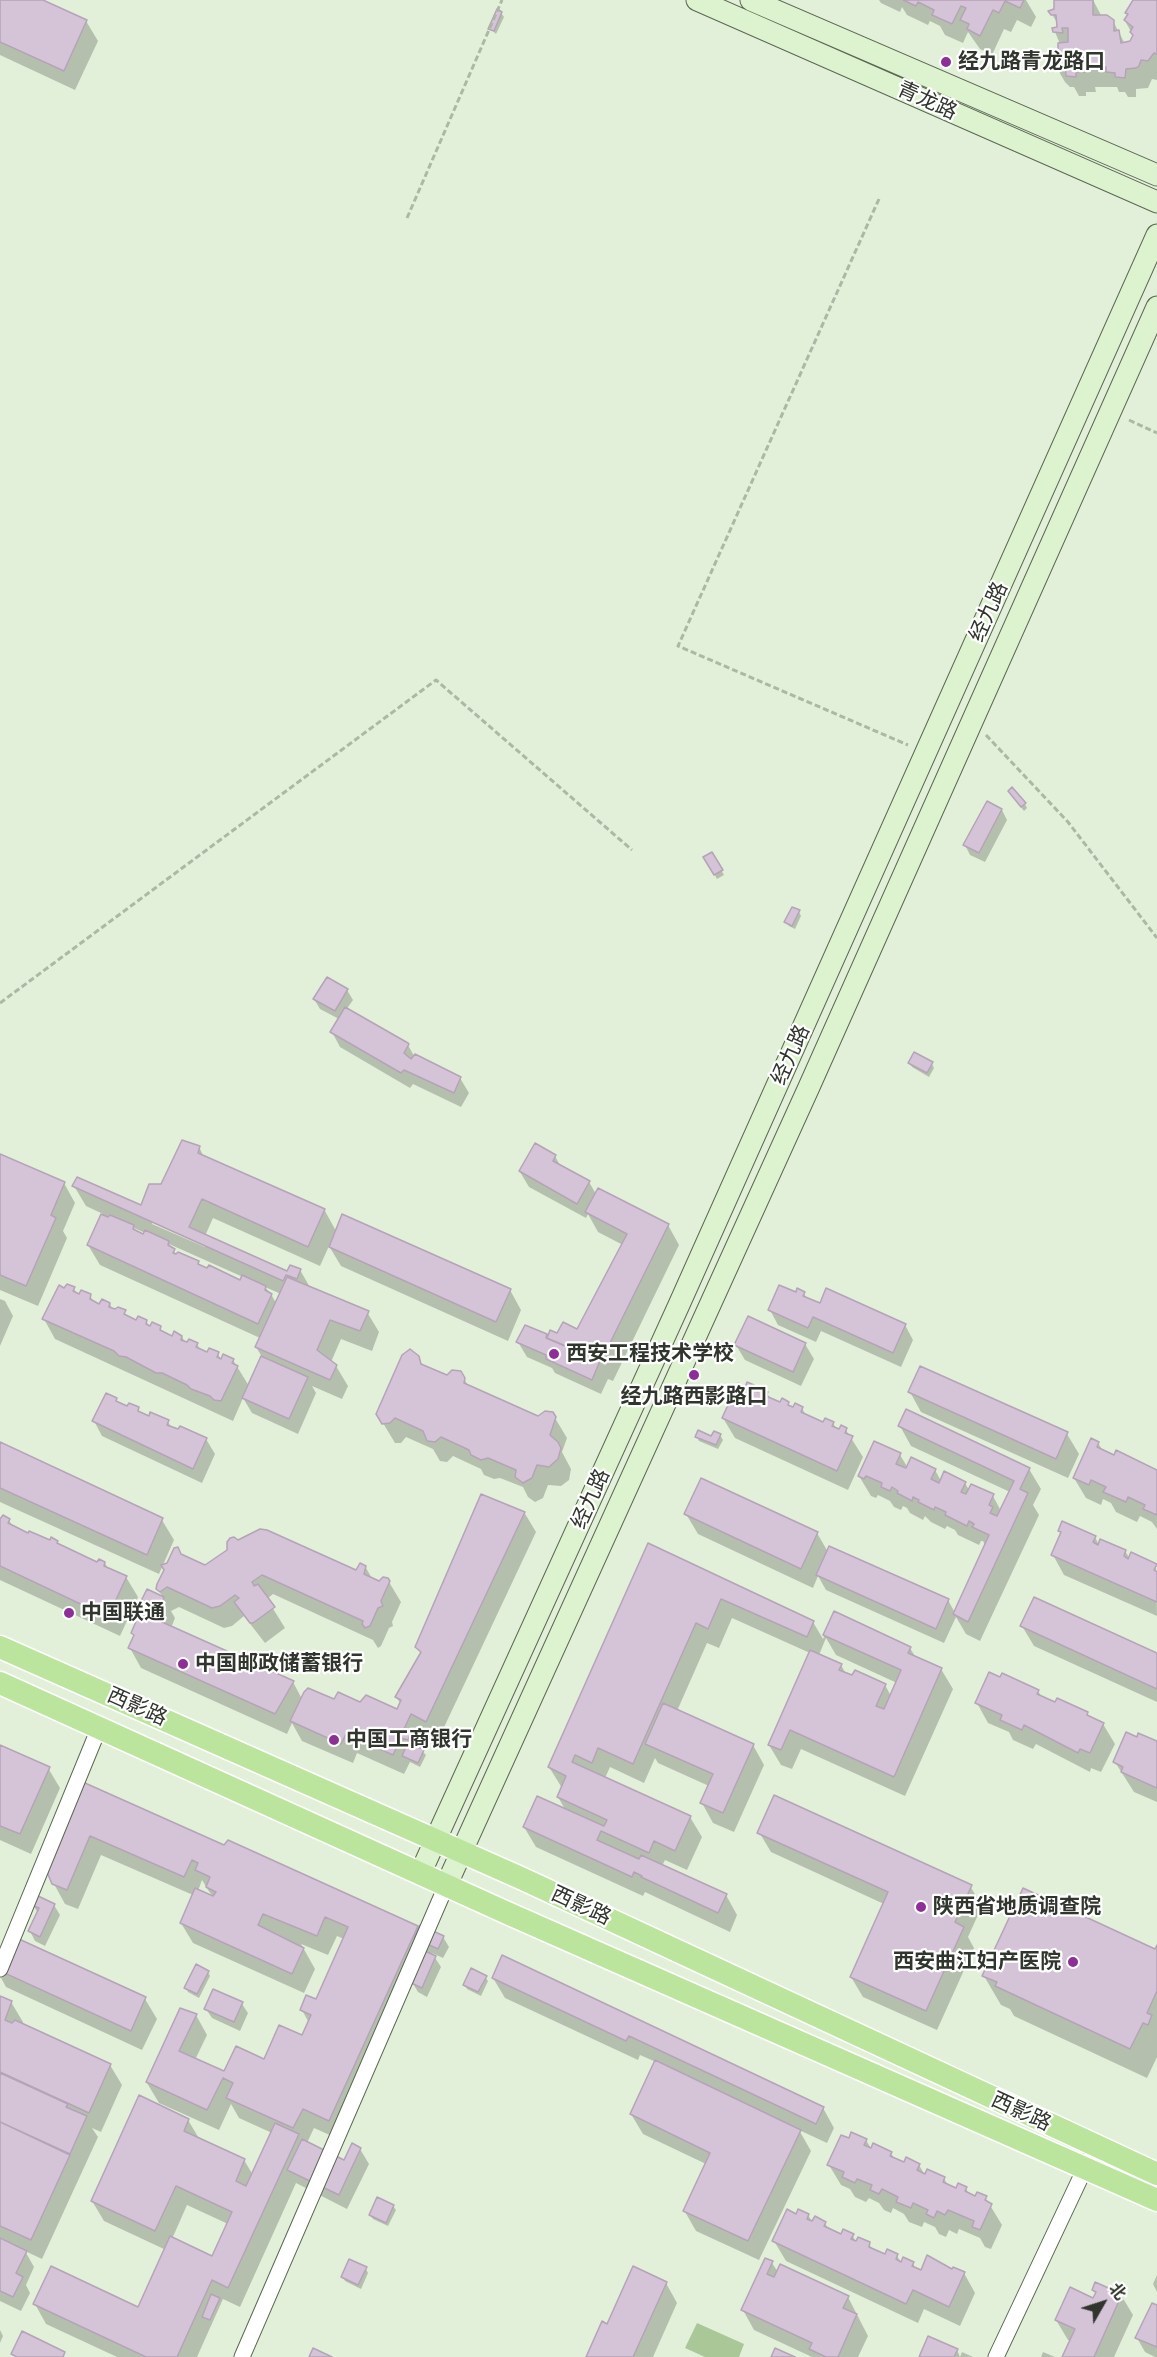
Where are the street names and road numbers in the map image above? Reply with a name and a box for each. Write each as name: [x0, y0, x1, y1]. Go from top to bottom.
street label: 青龙路: [893, 77, 961, 125]
street label: 经九路: [965, 578, 1013, 646]
street label: 经九路: [767, 1021, 815, 1089]
street label: 经九路: [567, 1465, 615, 1533]
street label: 西影路: [103, 1683, 171, 1731]
street label: 西影路: [547, 1881, 615, 1931]
street label: 西影路: [987, 2087, 1055, 2137]

